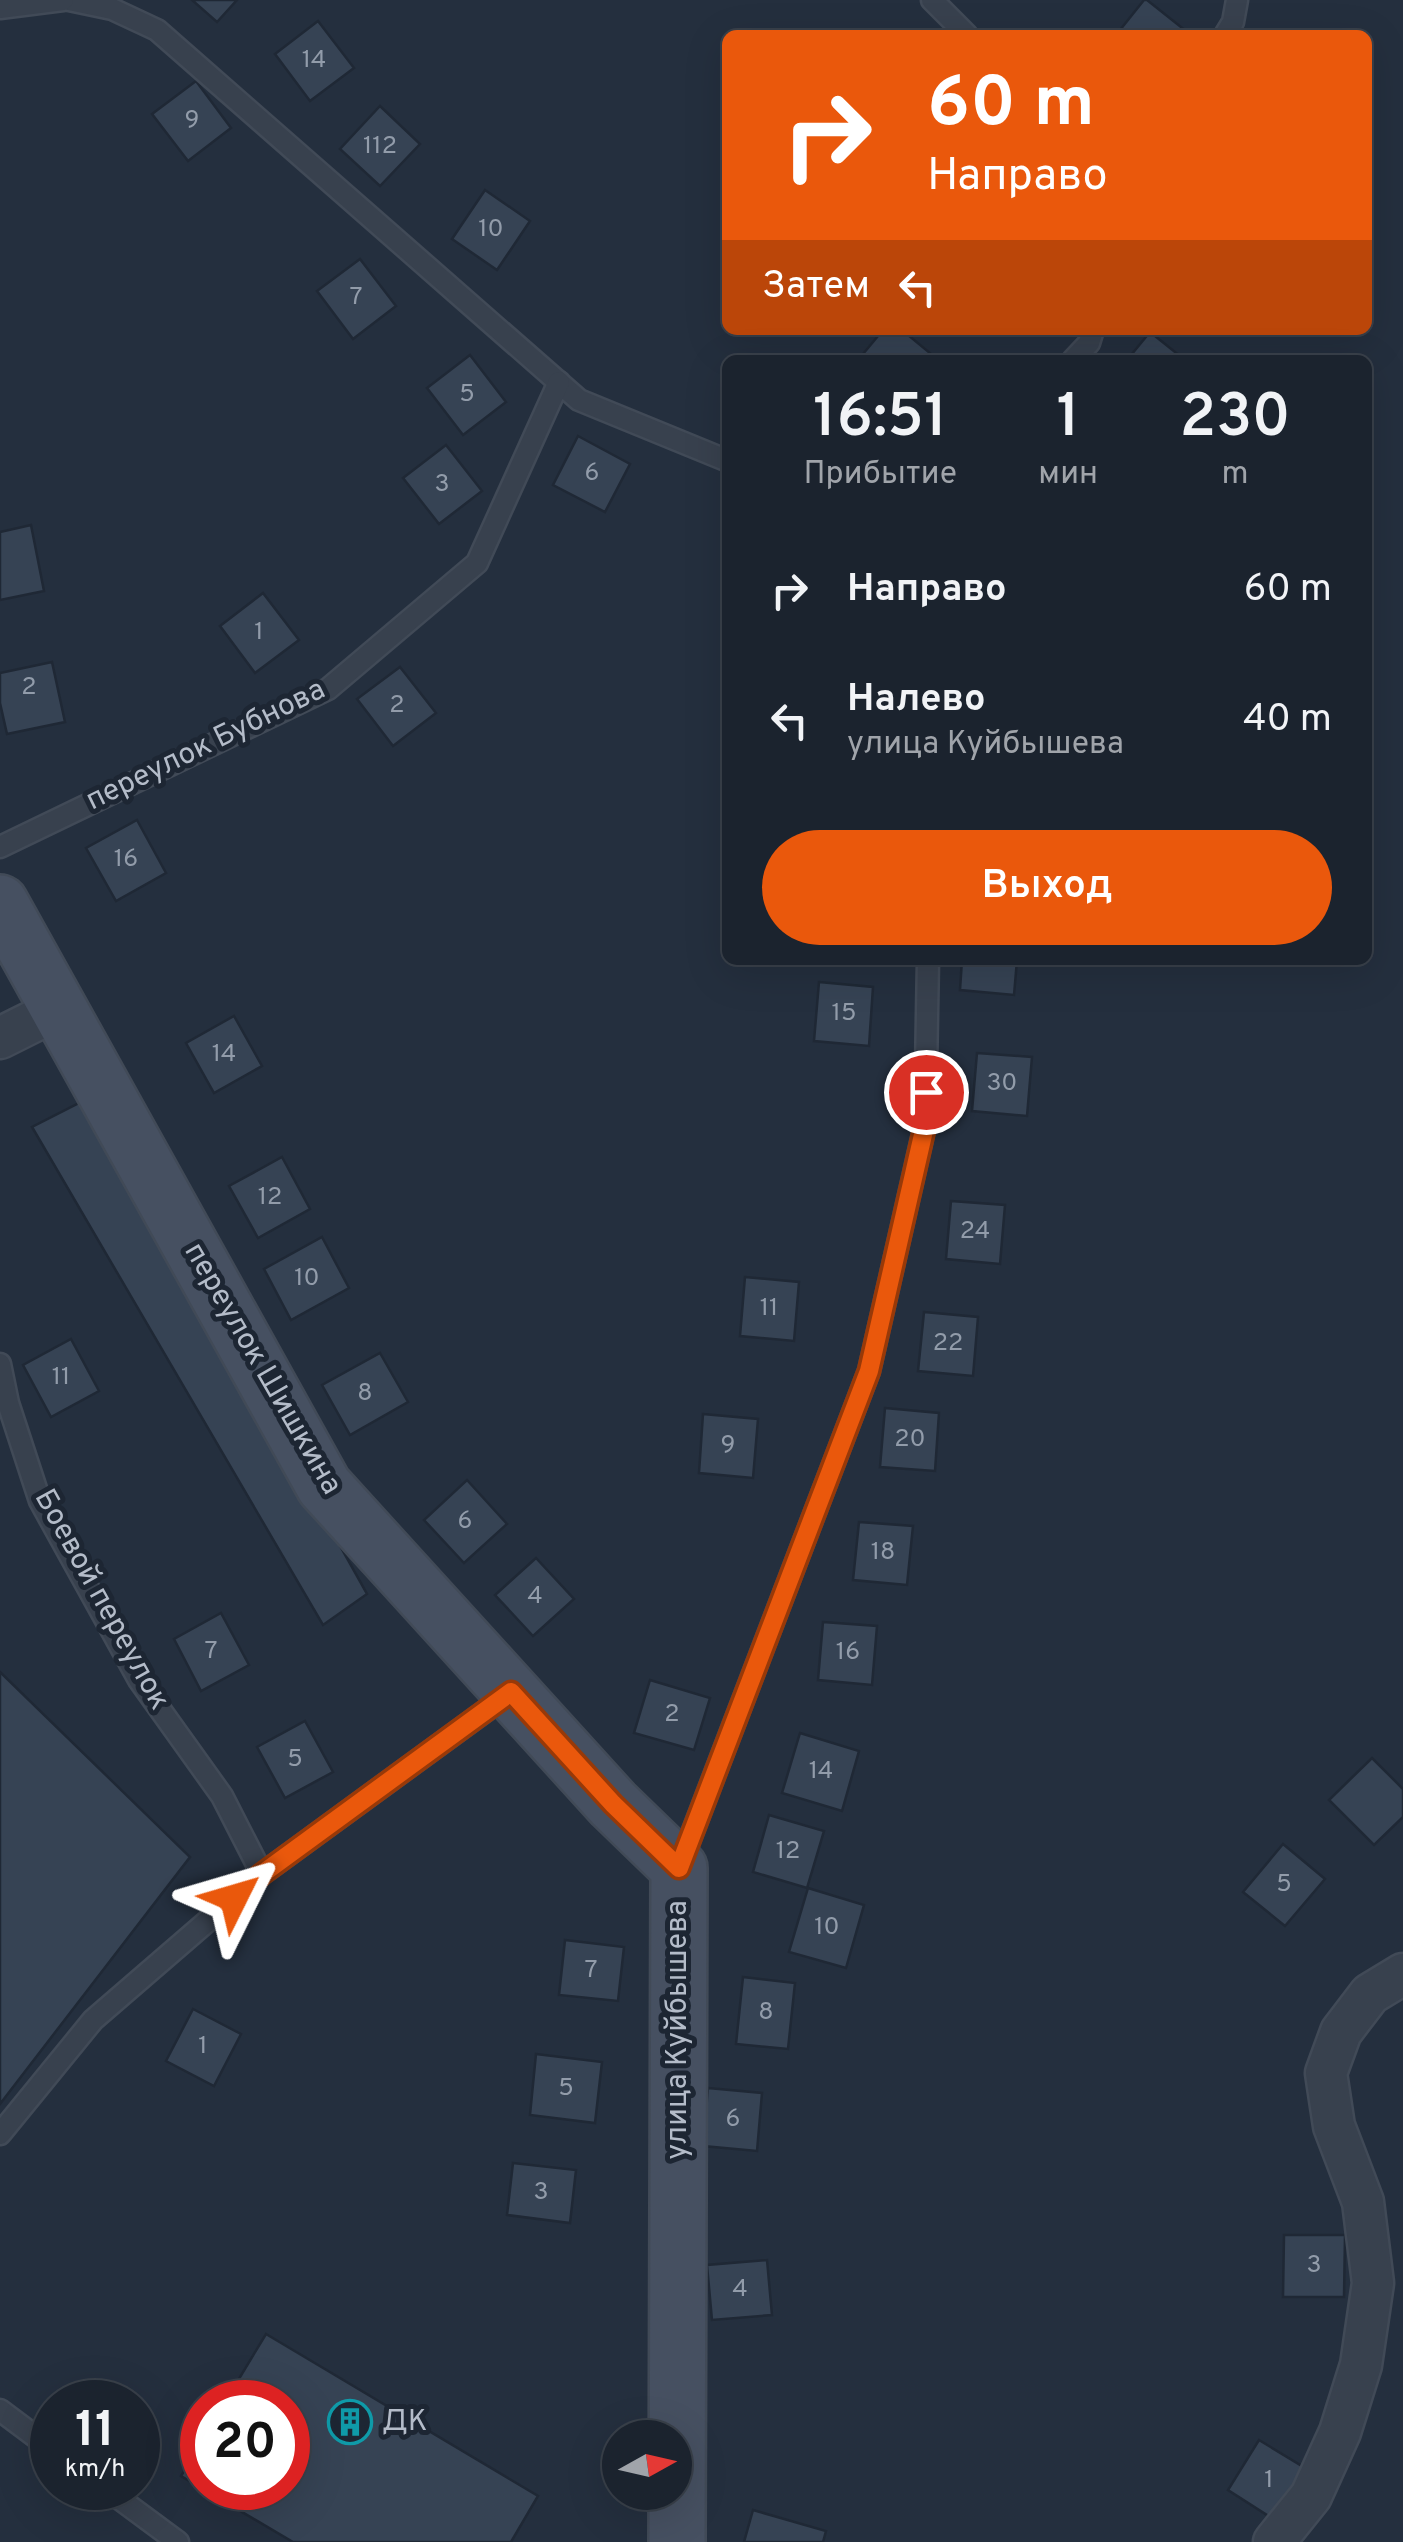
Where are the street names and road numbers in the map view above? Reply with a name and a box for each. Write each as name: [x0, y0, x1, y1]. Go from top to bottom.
street label: переулок Бубнова: [80, 672, 332, 820]
street label: переулок Шишкина: [175, 1236, 349, 1502]
street label: Боевой переулок: [25, 1483, 177, 1717]
street label: улица Куйбышева: [660, 1900, 697, 2160]

